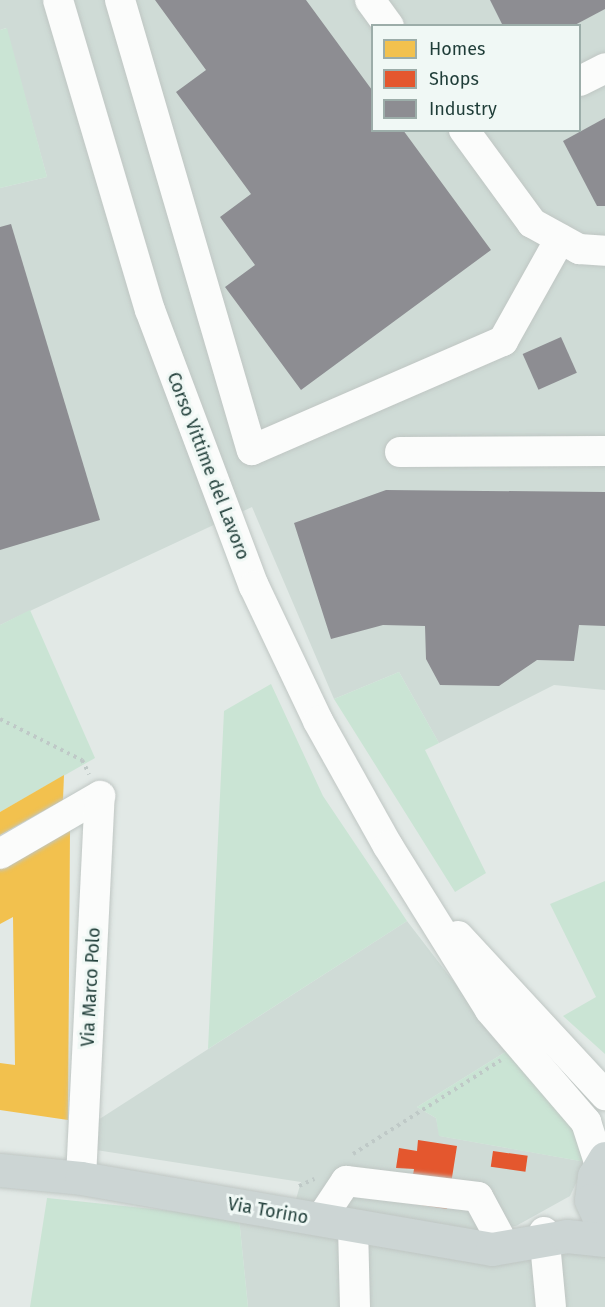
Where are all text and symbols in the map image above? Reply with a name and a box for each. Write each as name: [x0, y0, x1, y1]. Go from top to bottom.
legend: [371, 24, 581, 132]
text: Homes: [429, 38, 485, 60]
text: Shops: [429, 68, 479, 90]
text: Industry: [429, 98, 497, 120]
street label: Corso Vittime del Lavoro: [162, 369, 254, 563]
street label: Via Marco Polo: [77, 927, 105, 1047]
street label: Via Torino: [226, 1193, 310, 1229]

